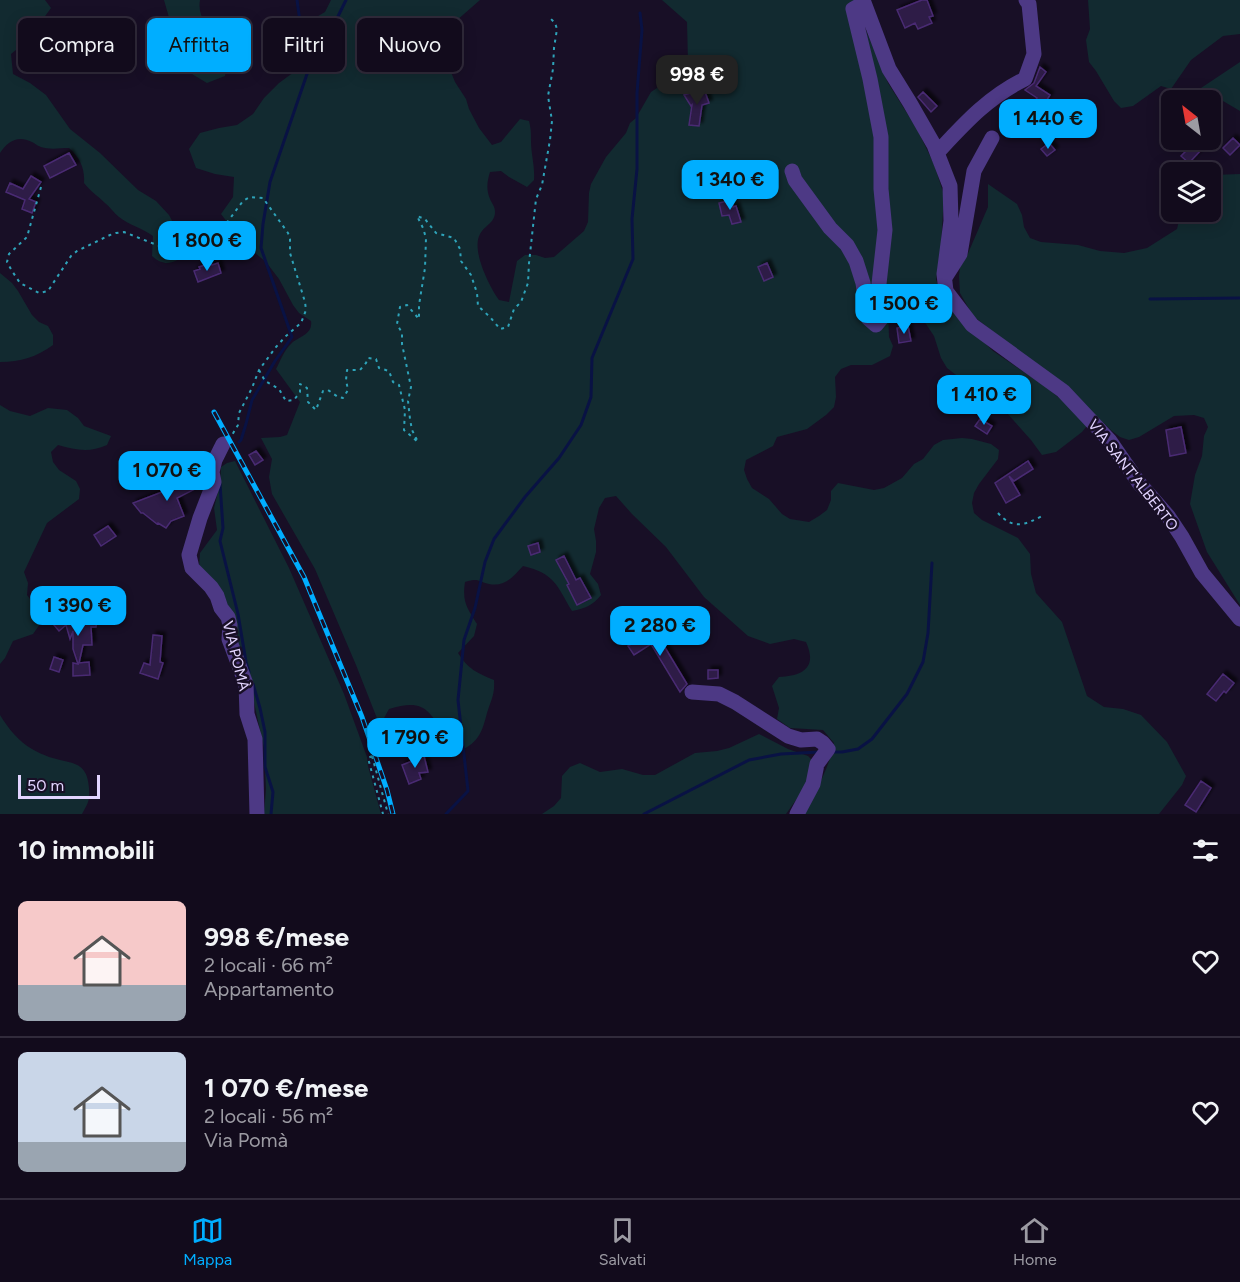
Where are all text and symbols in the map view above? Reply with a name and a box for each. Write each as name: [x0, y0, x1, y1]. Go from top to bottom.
chip: Compra: [18, 18, 135, 72]
chip: Affitta: [147, 18, 251, 72]
chip: Filtri: [263, 18, 345, 72]
chip: Nuovo: [357, 18, 462, 72]
pin: 998 €: [655, 55, 739, 106]
text: 998 €: [670, 62, 724, 86]
north arrow: [1161, 90, 1221, 150]
map controls: [1161, 90, 1221, 222]
pin: 1 440 €: [993, 99, 1103, 150]
text: 1 440 €: [1013, 106, 1083, 130]
pin: 1 340 €: [675, 160, 785, 211]
button: layers: [1161, 162, 1221, 222]
text: 1 340 €: [696, 167, 764, 191]
pin: 1 800 €: [152, 221, 262, 272]
text: 1 800 €: [172, 228, 242, 252]
pin: 1 500 €: [849, 284, 959, 335]
text: 1 500 €: [869, 291, 939, 315]
pin: 1 410 €: [929, 375, 1039, 426]
text: 1 410 €: [951, 382, 1017, 406]
street label: VIA SANT'ALBERTO: [1084, 416, 1182, 534]
pin: 1 070 €: [112, 451, 222, 502]
text: 1 070 €: [133, 458, 201, 482]
pin: 1 390 €: [23, 586, 133, 637]
text: 1 390 €: [44, 593, 112, 617]
pin: 2 280 €: [605, 606, 715, 657]
text: 2 280 €: [624, 613, 696, 637]
street label: VIA POMÀ: [219, 619, 253, 693]
pin: 1 790 €: [360, 718, 470, 769]
text: 1 790 €: [381, 725, 449, 749]
scale bar: [18, 772, 100, 800]
text: 50 m: [27, 776, 64, 795]
text: 10 immobili: [18, 834, 155, 866]
icon: filters: [1189, 834, 1222, 867]
text: 998 €/mese: [204, 921, 349, 953]
icon: home: [66, 925, 138, 997]
icon: heart: [1189, 945, 1222, 978]
text: 2 locali · 66 m²: [204, 953, 333, 977]
text: Appartamento: [204, 977, 334, 1001]
text: 1 070 €/mese: [204, 1072, 368, 1104]
icon: home: [66, 1076, 138, 1148]
icon: heart: [1189, 1096, 1222, 1129]
text: 2 locali · 56 m²: [204, 1104, 333, 1128]
text: Via Pomà: [204, 1128, 288, 1152]
tab: Mappa: [183, 1214, 232, 1269]
tab: Salvati: [599, 1214, 646, 1269]
tab: Home: [1013, 1214, 1057, 1269]

